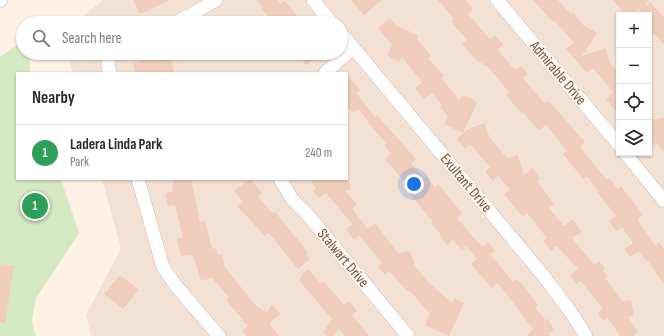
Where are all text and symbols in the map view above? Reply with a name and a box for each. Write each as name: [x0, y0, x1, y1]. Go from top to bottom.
map controls: [616, 12, 652, 156]
button: +: [616, 12, 652, 48]
search box: [16, 16, 348, 60]
icon: search: [30, 27, 52, 49]
text: Search here: [62, 29, 122, 48]
street label: Admirable Drive: [525, 36, 590, 109]
button: −: [616, 48, 652, 84]
button: locate: [616, 84, 652, 120]
text: Nearby: [32, 88, 75, 108]
button: layers: [616, 120, 652, 156]
text: Ladera Linda Park: [70, 135, 162, 154]
text: 1: [42, 145, 48, 161]
text: 240 m: [305, 145, 332, 161]
street label: Exultant Drive: [436, 150, 496, 216]
text: Park: [70, 154, 89, 170]
your location: [404, 174, 424, 194]
pin: 1: [22, 191, 48, 221]
street label: Stalwart Drive: [313, 225, 373, 291]

